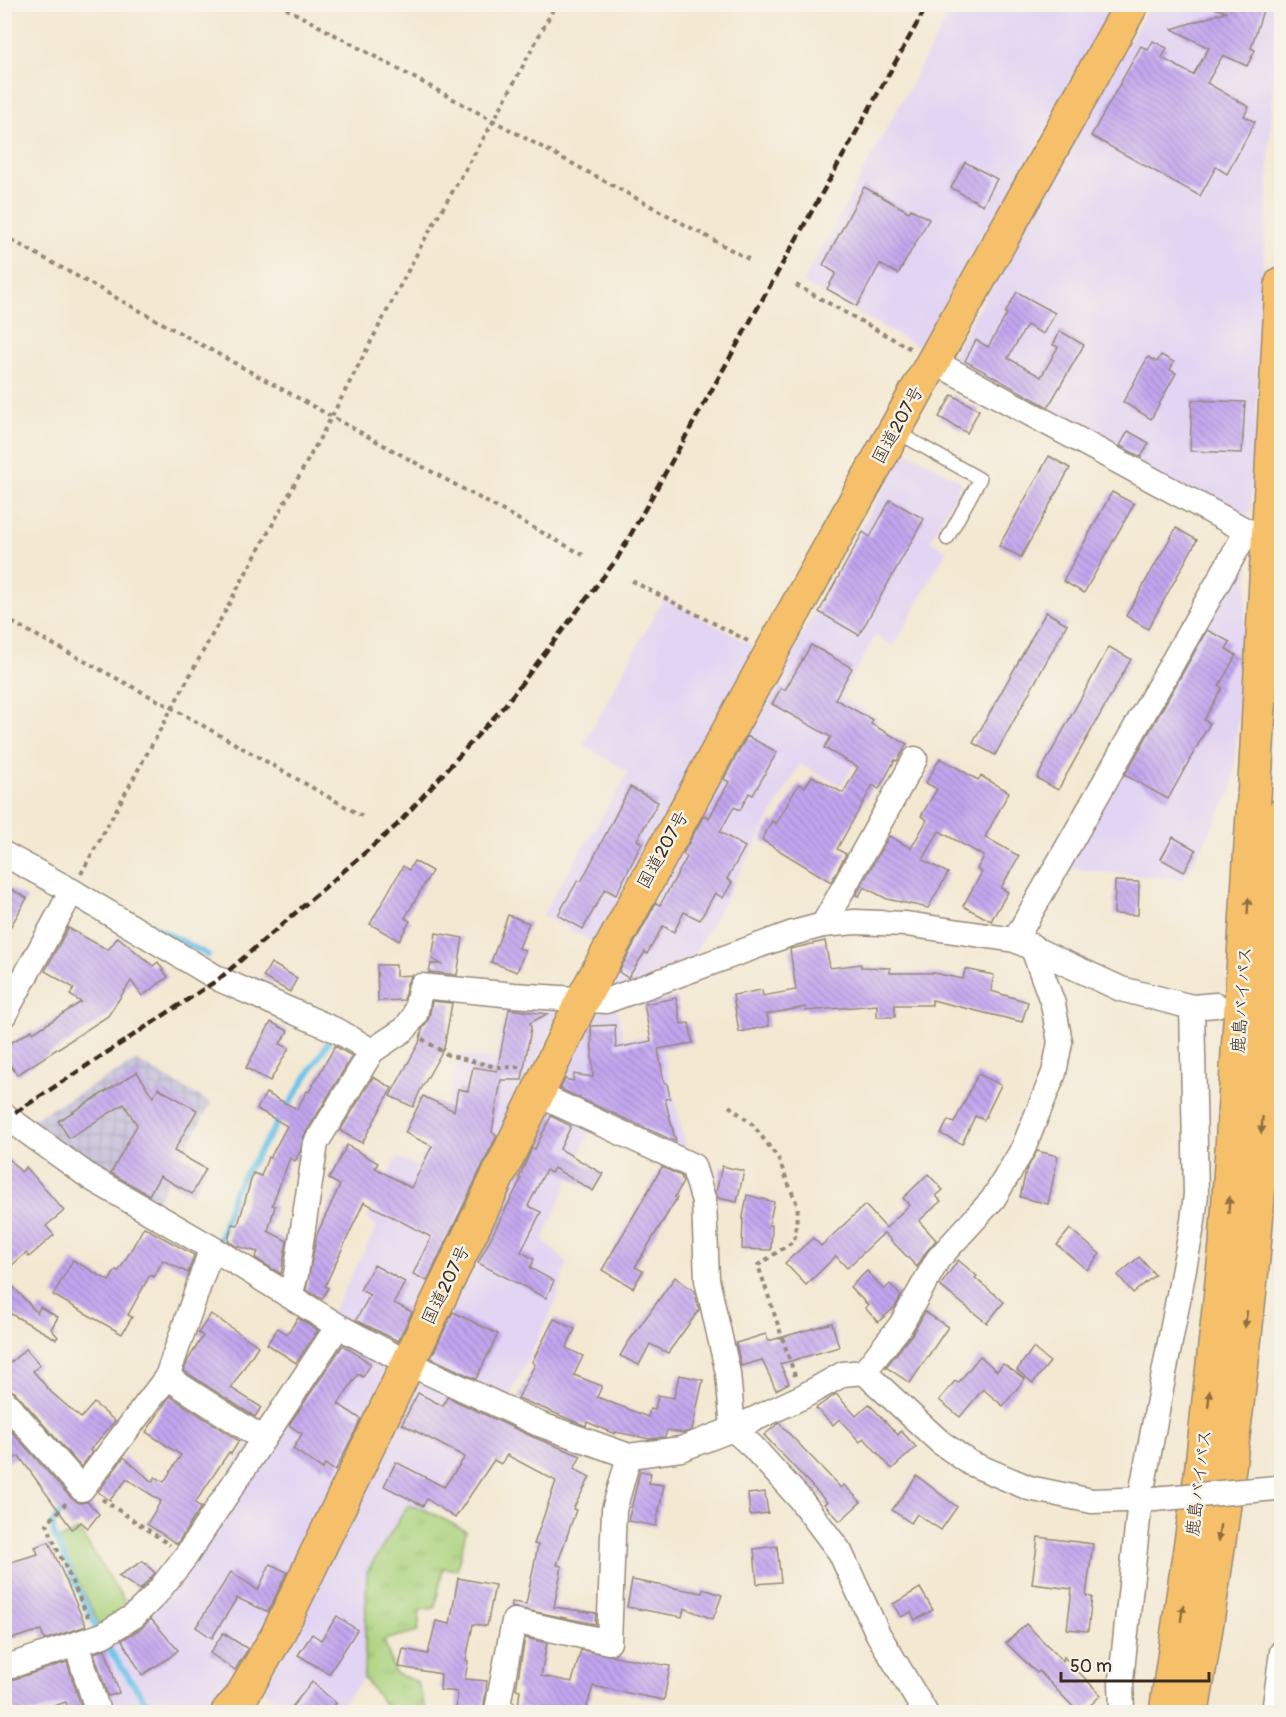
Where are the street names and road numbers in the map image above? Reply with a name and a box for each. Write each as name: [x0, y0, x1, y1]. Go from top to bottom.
street label: 国道207号: [867, 382, 929, 468]
street label: 国道207号: [632, 807, 694, 893]
street label: 鹿島バイパス: [1227, 946, 1257, 1054]
street label: 国道207号: [417, 1241, 475, 1329]
street label: 鹿島バイパス: [1181, 1428, 1217, 1538]

